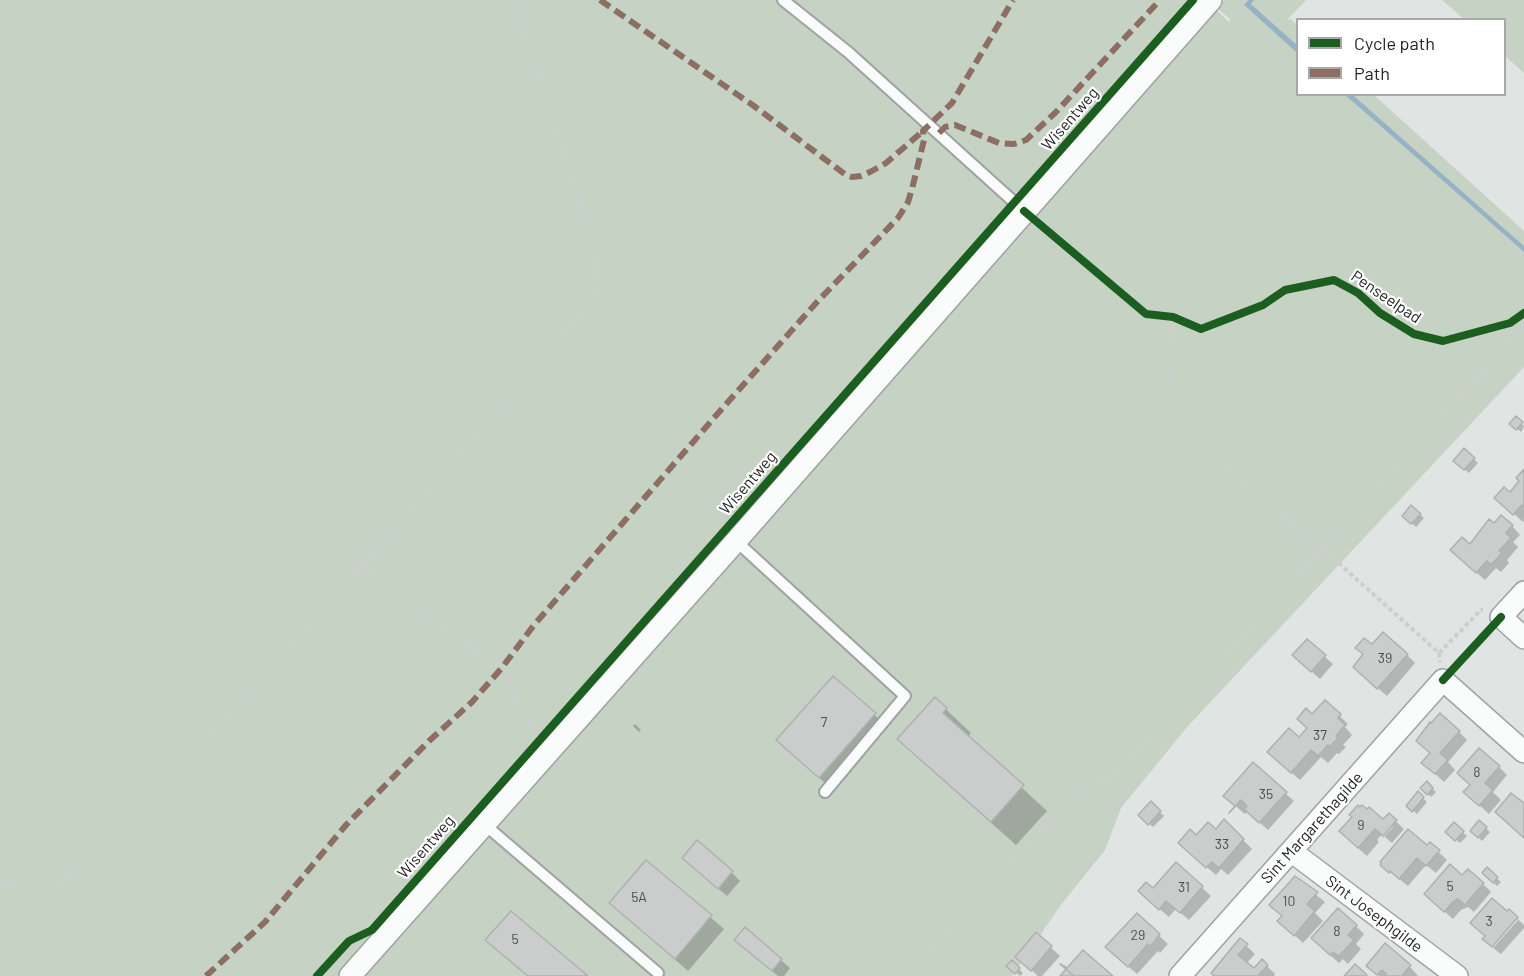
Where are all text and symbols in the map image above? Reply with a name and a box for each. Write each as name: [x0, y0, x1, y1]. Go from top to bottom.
legend: [1296, 18, 1506, 96]
text: Cycle path: [1354, 32, 1435, 54]
text: Path: [1354, 62, 1390, 84]
street label: Wisentweg: [1037, 84, 1103, 154]
street label: Penseelpad: [1347, 267, 1425, 327]
street label: Wisentweg: [715, 448, 781, 518]
house number: 39: [1378, 650, 1392, 666]
house number: 7: [821, 714, 827, 730]
house number: 37: [1313, 727, 1327, 743]
house number: 8: [1473, 764, 1481, 780]
street label: Sint Margarethagilde: [1257, 768, 1367, 888]
house number: 35: [1259, 786, 1273, 802]
street label: Wisentweg: [393, 812, 459, 882]
house number: 9: [1357, 817, 1365, 833]
house number: 33: [1215, 836, 1229, 852]
street label: Sint Josephgilde: [1322, 871, 1426, 957]
house number: 5: [1446, 878, 1454, 894]
house number: 31: [1178, 879, 1190, 895]
house number: 5A: [631, 889, 647, 905]
house number: 10: [1283, 893, 1295, 909]
house number: 3: [1485, 913, 1493, 929]
house number: 8: [1333, 923, 1341, 939]
house number: 29: [1131, 927, 1145, 943]
house number: 5: [511, 931, 519, 947]

